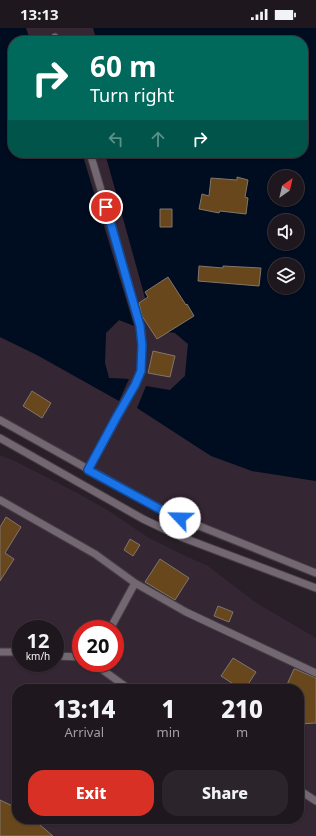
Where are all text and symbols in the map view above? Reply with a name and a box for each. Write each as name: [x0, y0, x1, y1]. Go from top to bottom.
text: 13:13: [20, 4, 59, 24]
text: 60 m: [90, 47, 157, 85]
icon: right: [24, 52, 76, 104]
text: Turn right: [90, 83, 174, 107]
icon: left: [105, 128, 127, 150]
icon: ahead: [147, 128, 169, 150]
icon: right: [189, 128, 211, 150]
north arrow: [268, 170, 304, 206]
map controls: [268, 170, 304, 294]
pin: [89, 190, 123, 224]
icon: arrive: [95, 196, 117, 218]
button: sound: [268, 214, 304, 250]
button: layers: [268, 258, 304, 294]
position arrow: [159, 497, 201, 539]
speed limit sign: 20: [72, 620, 124, 672]
text: 12: [27, 627, 49, 654]
text: km/h: [26, 649, 50, 663]
text: 13:14: [53, 692, 115, 725]
text: 1: [161, 692, 175, 725]
text: 210: [221, 692, 263, 725]
text: Arrival: [64, 723, 104, 741]
text: min: [157, 723, 180, 741]
text: m: [236, 723, 248, 741]
button: Exit: [28, 770, 154, 816]
button: Share: [162, 770, 288, 816]

